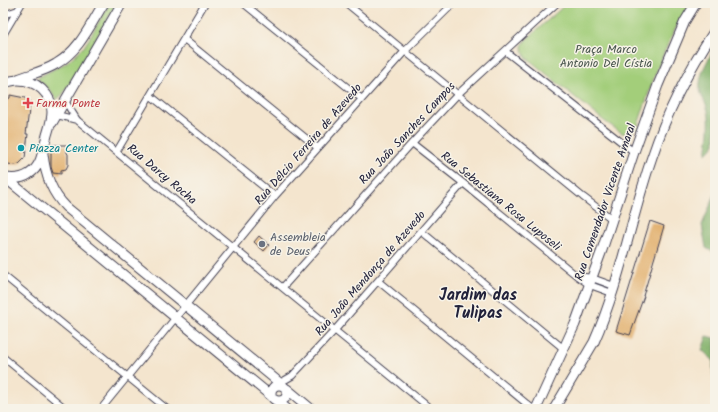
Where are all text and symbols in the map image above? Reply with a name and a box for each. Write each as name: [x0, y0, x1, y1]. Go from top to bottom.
park label: Praça Marco Antonio Del Cístia: [560, 40, 653, 73]
street label: Rua João Sanches Campos: [355, 78, 460, 189]
street label: Rua Délcio Ferreira de Azevedo: [250, 79, 367, 209]
place label: Farma Ponte: [36, 94, 101, 113]
marker: Farma Ponte: [23, 98, 33, 108]
street label: Rua Comendador Vicente Amaral: [570, 121, 641, 283]
place label: Piazza Center: [29, 139, 99, 158]
street label: Rua Darcy Rocha: [123, 139, 201, 210]
marker: Piazza Center: [16, 143, 26, 153]
street label: Rua Sebastiana Rosa Luposeli: [436, 147, 566, 257]
street label: Rua João Mendonça de Azevedo: [310, 206, 430, 340]
place label: Assembleia de Deus: [270, 228, 326, 261]
marker: Assembleia de Deus: [257, 239, 267, 249]
district label: Jardim das Tulipas: [439, 283, 518, 326]

